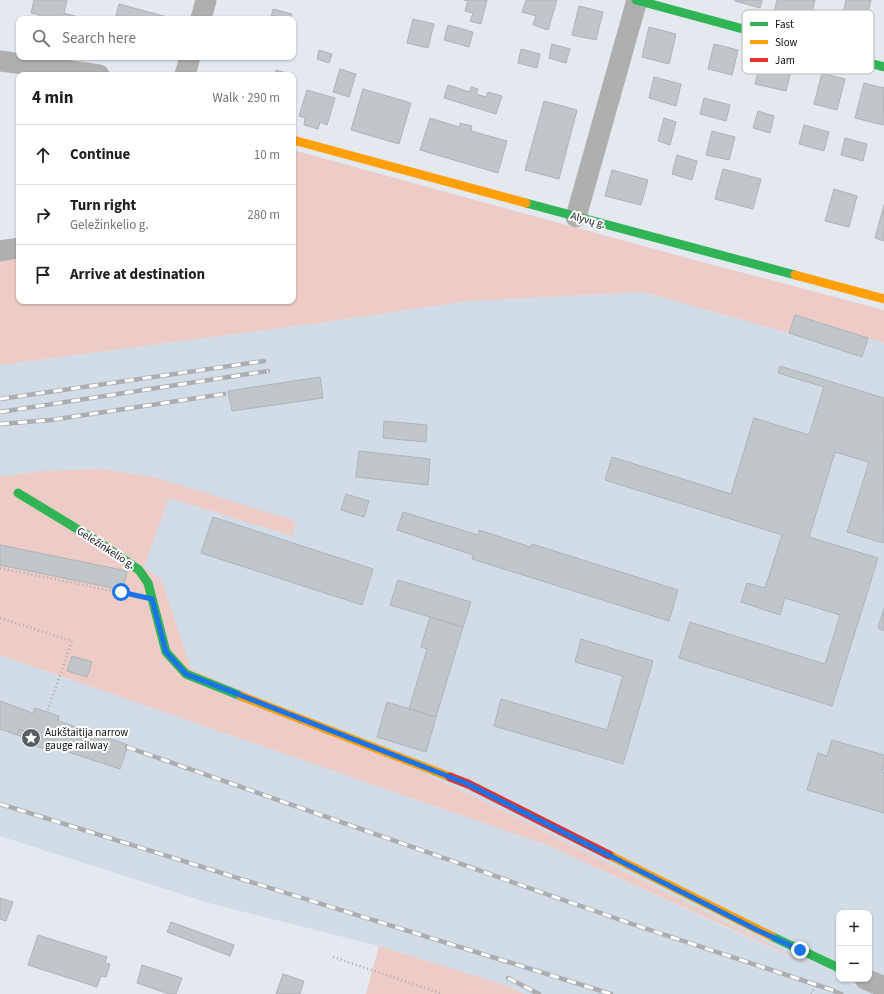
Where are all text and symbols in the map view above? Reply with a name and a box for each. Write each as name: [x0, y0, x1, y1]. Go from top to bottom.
legend: [742, 10, 874, 74]
search box: [16, 16, 296, 60]
text: Fast: [775, 17, 794, 32]
icon: search: [30, 27, 52, 49]
text: Search here: [62, 28, 136, 49]
text: Slow: [775, 35, 798, 50]
text: Jam: [775, 53, 795, 68]
text: 4 min: [32, 86, 73, 110]
text: Walk · 290 m: [212, 89, 280, 107]
icon: ahead: [32, 144, 54, 166]
text: Continue: [70, 144, 130, 165]
text: 10 m: [254, 146, 280, 164]
text: Turn right: [70, 195, 136, 216]
icon: right: [32, 204, 54, 226]
text: 280 m: [247, 206, 280, 224]
street label: Alyvų g.: [569, 208, 607, 232]
text: Geležinkelio g.: [70, 216, 149, 234]
icon: arrive: [32, 264, 54, 286]
text: Arrive at destination: [70, 264, 205, 285]
street label: Geležinkelio g.: [74, 524, 138, 573]
route start: [112, 583, 130, 601]
place label: Aukštaitija narrow gauge railway: [45, 725, 128, 753]
place icon: Aukštaitija narrow gauge railway: [20, 727, 42, 749]
map controls: [836, 910, 872, 982]
button: +: [836, 910, 872, 946]
route end: [791, 941, 809, 959]
button: −: [836, 946, 872, 982]

